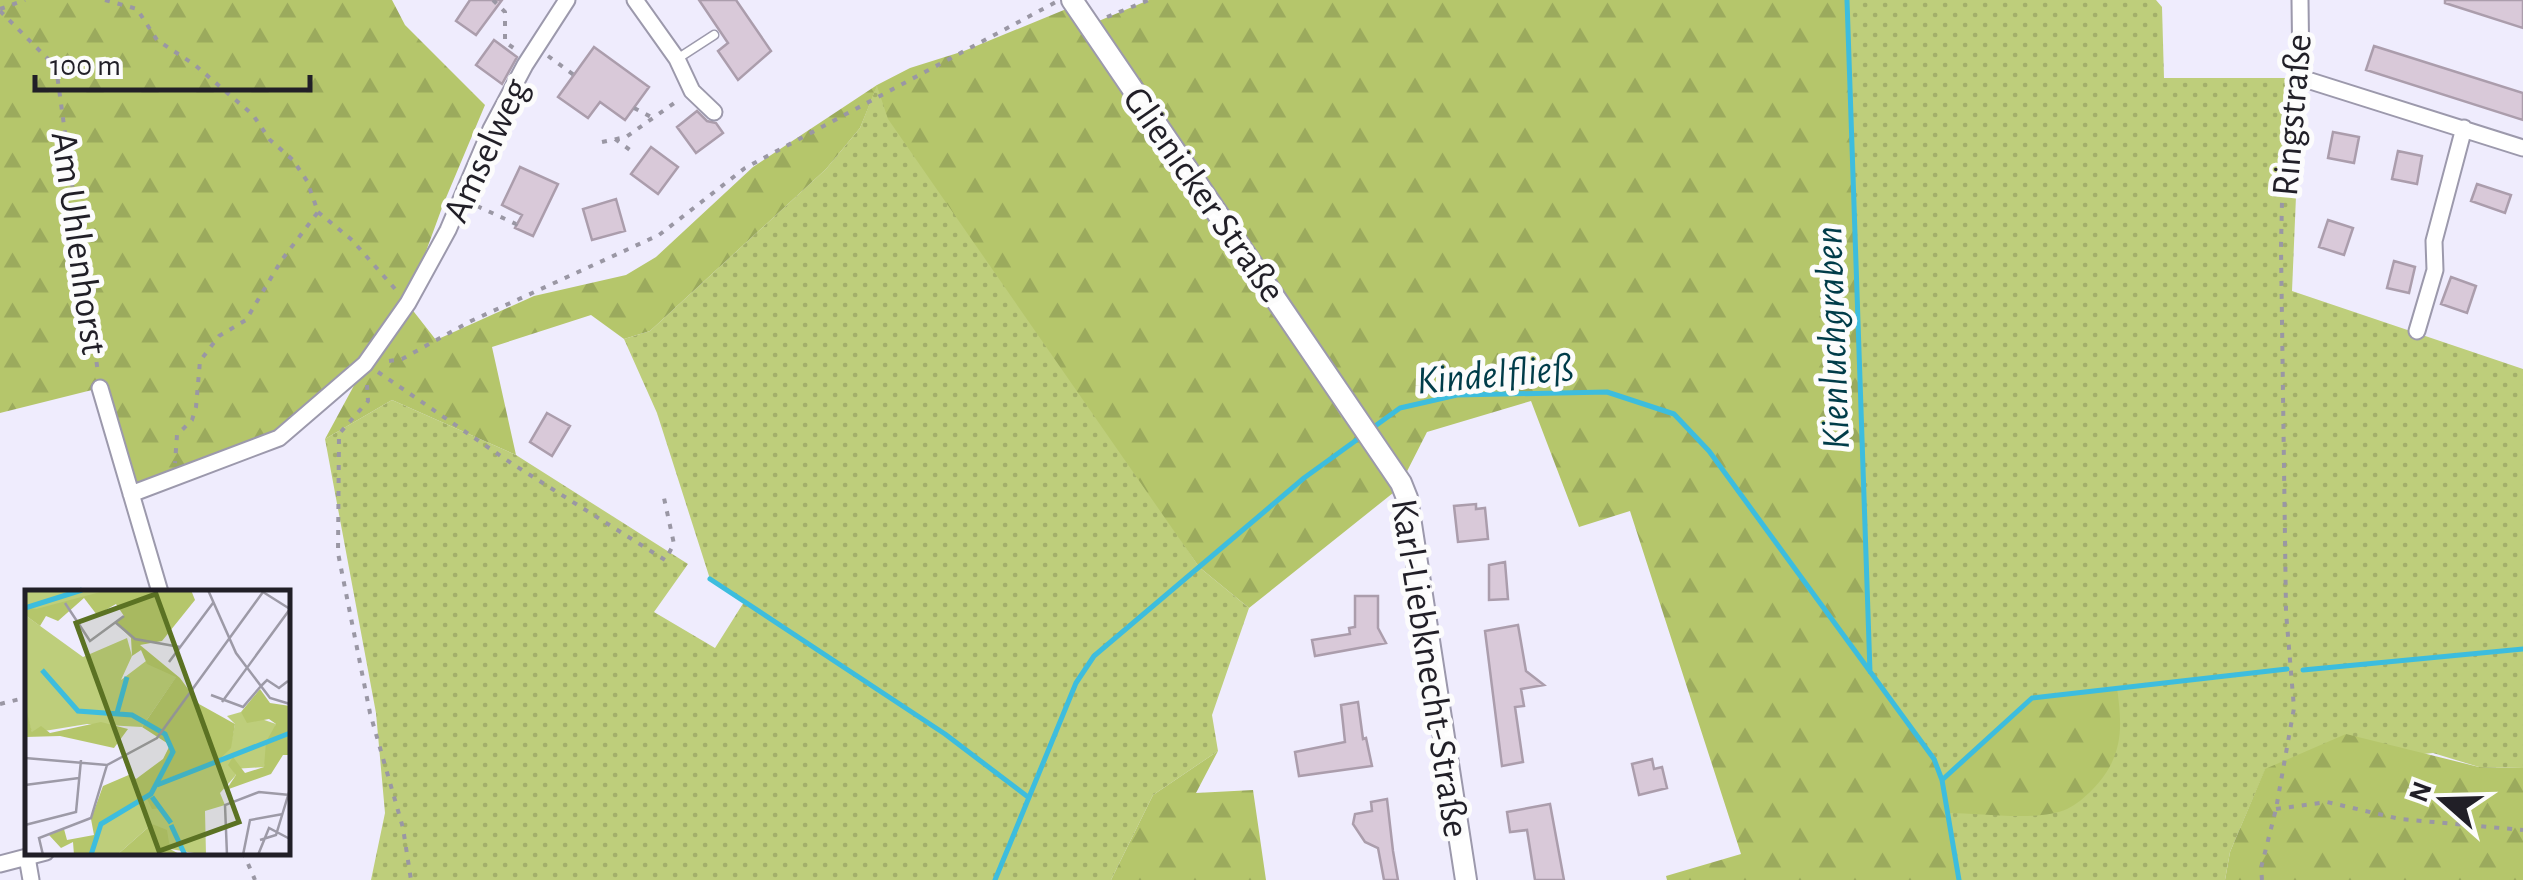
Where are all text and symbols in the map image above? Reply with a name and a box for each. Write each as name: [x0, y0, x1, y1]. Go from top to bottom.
scale bar: [35, 30, 310, 92]
street label: Ringstraße: [2267, 33, 2319, 198]
text: 100 m: [50, 51, 121, 81]
street label: Amselweg: [437, 73, 537, 228]
street label: Glienicker Straße: [1115, 81, 1291, 310]
street label: Am Uhlenhorst: [44, 129, 112, 357]
water label: Kienluchgraben: [1809, 225, 1857, 450]
water label: Kindelfließ: [1415, 348, 1575, 402]
street label: Karl-Liebknecht-Straße: [1384, 496, 1475, 840]
inset map: [25, 590, 290, 855]
north arrow: [2393, 750, 2493, 850]
text: N: [2405, 778, 2438, 806]

